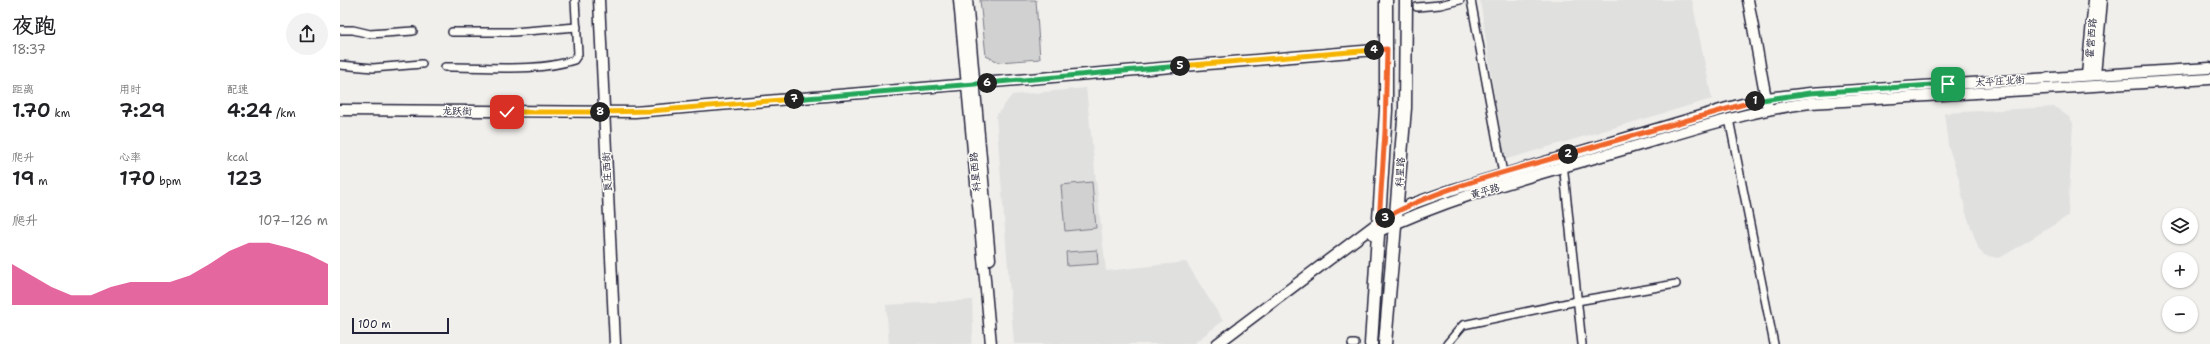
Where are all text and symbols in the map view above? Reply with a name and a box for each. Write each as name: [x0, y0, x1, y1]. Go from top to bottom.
text: 夜跑: [12, 11, 56, 40]
button: share: [286, 13, 328, 55]
street label: 霍营西路: [2083, 18, 2099, 58]
pin: 4: [1364, 40, 1384, 60]
text: 18:37: [12, 41, 46, 58]
text: 4: [1370, 42, 1378, 57]
pin: 5: [1170, 56, 1190, 76]
text: 5: [1177, 58, 1183, 73]
pin: [1931, 67, 1965, 101]
pin: 6: [977, 73, 997, 93]
icon: arrive: [1937, 73, 1959, 95]
street label: 太平庄北街: [1975, 73, 2025, 89]
text: 6: [983, 75, 991, 90]
text: 距离: [12, 82, 34, 97]
text: 用时: [119, 82, 141, 97]
text: 配速: [227, 82, 249, 97]
pin: 7: [784, 89, 804, 109]
text: 7: [790, 91, 798, 106]
pin: 1: [1745, 91, 1765, 111]
text: 1: [1752, 93, 1758, 108]
pin: [490, 95, 524, 129]
text: 1.70: [12, 97, 51, 123]
text: 7:29: [119, 97, 165, 123]
text: 4:24: [227, 97, 272, 123]
icon: check: [496, 101, 518, 123]
pin: 8: [590, 102, 610, 122]
street label: 龙跃街: [442, 104, 472, 118]
text: 8: [596, 104, 604, 119]
text: km: [51, 106, 70, 121]
text: /km: [272, 106, 296, 121]
pin: 2: [1558, 144, 1578, 164]
text: 2: [1564, 146, 1572, 161]
text: 爬升: [12, 150, 34, 165]
text: 心率: [119, 150, 141, 165]
text: kcal: [227, 150, 248, 165]
street label: 良庄西街: [599, 152, 615, 192]
street label: 科星西路: [967, 152, 983, 192]
street label: 科星路: [1392, 157, 1408, 187]
text: 19: [12, 165, 34, 191]
text: 170: [119, 165, 155, 191]
text: 123: [227, 165, 262, 191]
text: m: [34, 174, 48, 189]
text: bpm: [155, 174, 181, 189]
street label: 黄平路: [1469, 181, 1501, 201]
pin: 3: [1375, 208, 1395, 228]
map controls: [2162, 208, 2198, 332]
button: layers: [2162, 208, 2198, 244]
text: 3: [1381, 210, 1389, 225]
text: 爬升: [12, 212, 38, 229]
text: 107–126 m: [258, 212, 328, 229]
button: +: [2162, 252, 2198, 288]
button: −: [2162, 296, 2198, 332]
scale bar: [352, 316, 449, 335]
text: 100 m: [358, 317, 391, 332]

